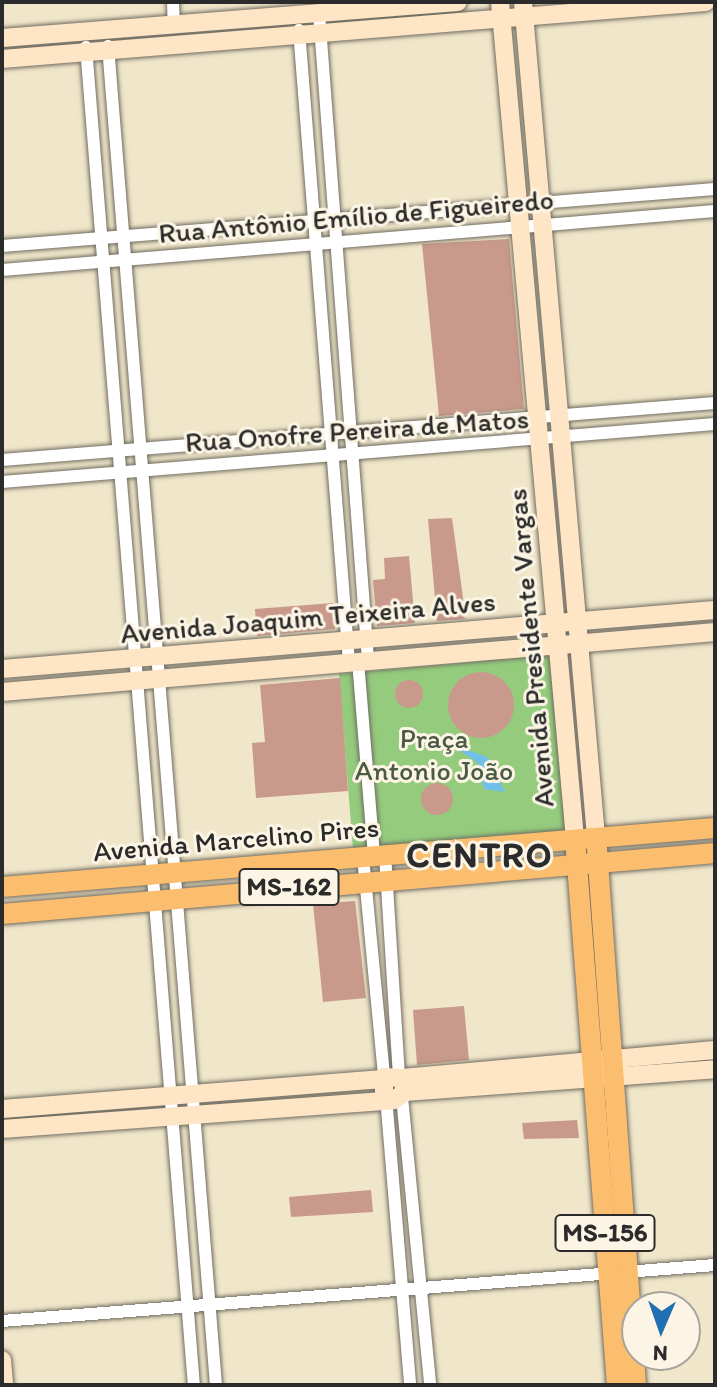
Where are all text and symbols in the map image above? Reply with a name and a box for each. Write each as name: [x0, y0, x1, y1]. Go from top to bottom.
street label: Rua Antônio Emílio de Figueiredo: [157, 182, 555, 250]
street label: Rua Onofre Pereira de Matos: [184, 401, 530, 459]
street label: Avenida Presidente Vargas: [499, 488, 561, 808]
street label: Avenida Joaquim Teixeira Alves: [121, 584, 495, 650]
park label: Praça Antonio João: [355, 721, 513, 787]
street label: Avenida Marcelino Pires: [92, 810, 380, 868]
district label: CENTRO: [406, 833, 554, 877]
road number: MS-162: [237, 865, 341, 909]
road number: MS-156: [553, 1211, 657, 1255]
north arrow: [621, 1291, 701, 1371]
text: N: [652, 1340, 668, 1367]

